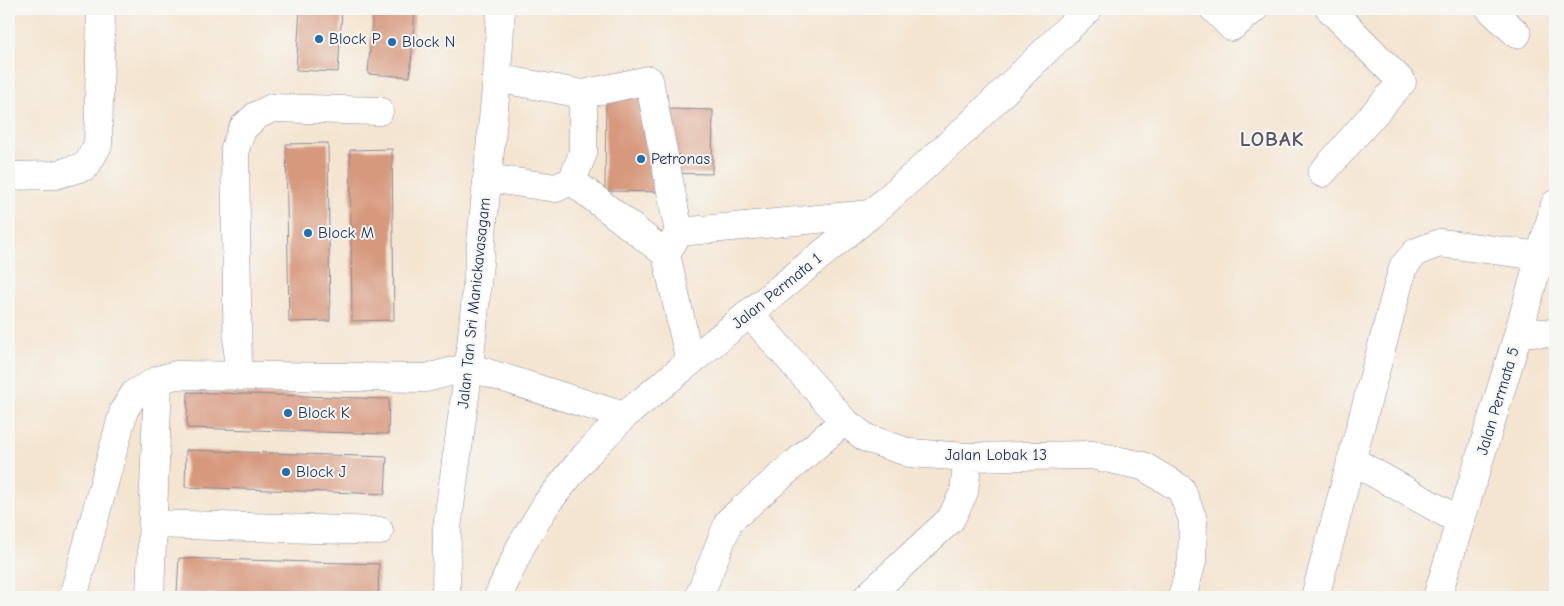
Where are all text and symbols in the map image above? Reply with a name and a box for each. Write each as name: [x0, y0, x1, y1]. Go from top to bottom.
place label: Block P: [329, 30, 381, 48]
marker: Block P: [313, 33, 325, 45]
place label: Block N: [402, 33, 455, 51]
marker: Block N: [386, 36, 398, 48]
district label: LOBAK: [1240, 127, 1304, 151]
place label: Petronas: [651, 150, 711, 168]
marker: Petronas: [635, 153, 647, 165]
street label: Jalan Tan Sri Manickavasagam: [454, 197, 494, 409]
place label: Block M: [318, 224, 374, 242]
marker: Block M: [302, 227, 314, 239]
street label: Jalan Permata 1: [729, 249, 825, 333]
street label: Jalan Permata 5: [1473, 345, 1523, 457]
place label: Block K: [298, 404, 350, 422]
marker: Block K: [282, 407, 294, 419]
street label: Jalan Lobak 13: [945, 446, 1047, 464]
place label: Block J: [296, 463, 346, 481]
marker: Block J: [280, 466, 292, 478]

